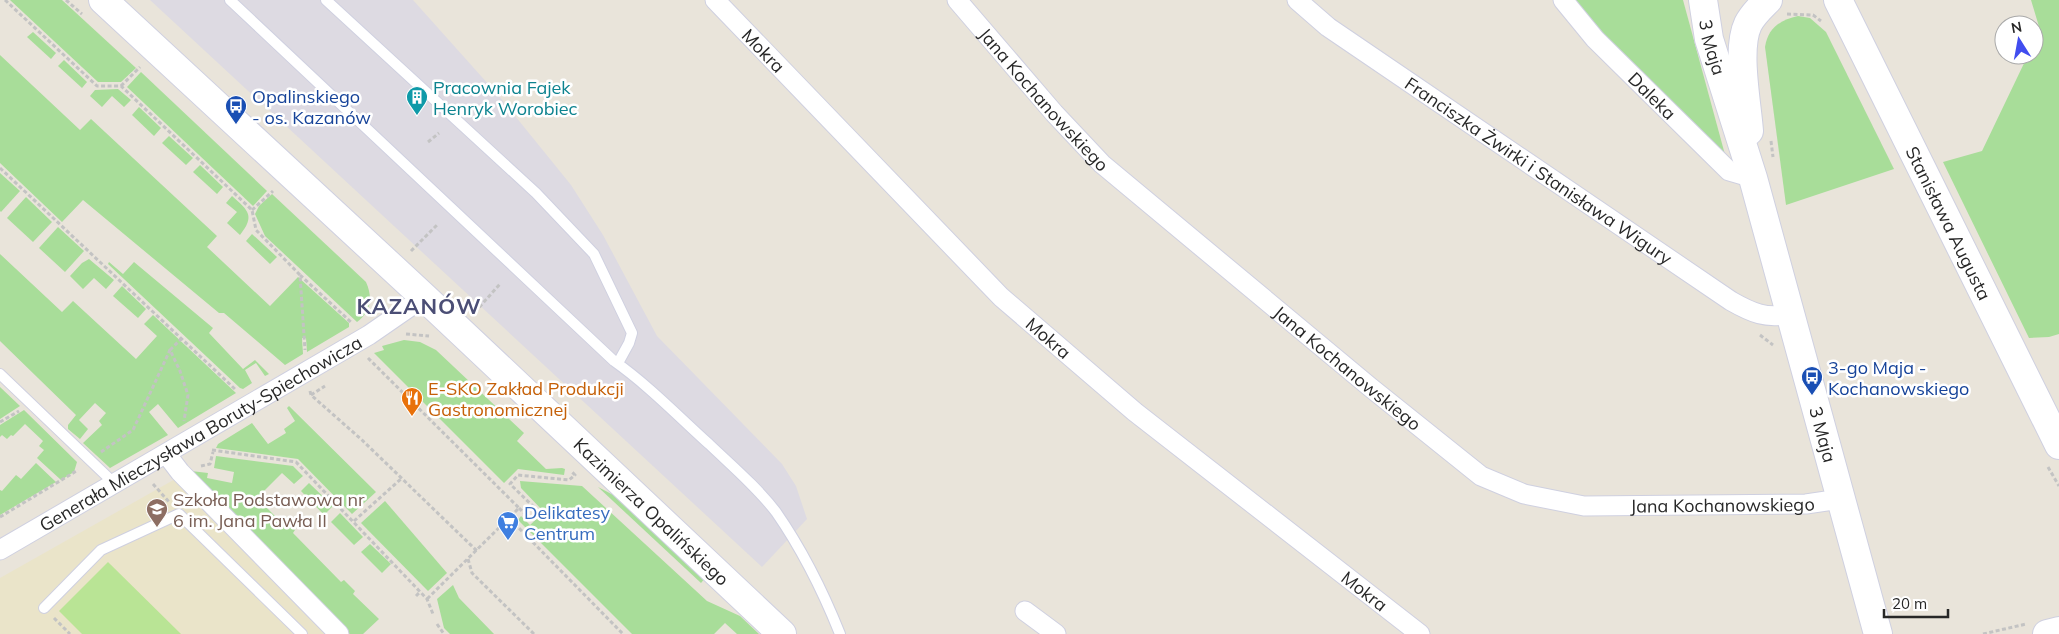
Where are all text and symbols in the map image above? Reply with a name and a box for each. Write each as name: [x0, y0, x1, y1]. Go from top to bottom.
north arrow: [1994, 15, 2044, 65]
text: N: [2010, 17, 2023, 37]
street label: 3 Maja: [1695, 18, 1731, 78]
street label: Jana Kochanowskiego: [974, 23, 1113, 176]
street label: Mokra: [737, 24, 790, 77]
street label: Daleka: [1624, 67, 1681, 124]
street label: Franciszka Żwirki i Stanisława Wigury: [1401, 71, 1677, 270]
place label: Pracownia Fajek Henryk Worobiec: [433, 76, 578, 120]
place label: Opalinskiego - os. Kazanów: [252, 85, 371, 129]
building icon: Pracownia Fajek Henryk Worobiec: [405, 85, 429, 116]
bus stop icon: Opalinskiego - os. Kazanów: [224, 94, 248, 125]
street label: Stanisława Augusta: [1901, 142, 1997, 304]
district label: KAZANÓW: [356, 292, 482, 320]
street label: Jana Kochanowskiego: [1269, 300, 1426, 435]
street label: Mokra: [1021, 312, 1076, 364]
street label: Generała Mieczysława Boruty-Spiechowicza: [35, 330, 366, 536]
place label: 3-go Maja - Kochanowskiego: [1828, 356, 1969, 400]
bus stop icon: 3-go Maja - Kochanowskiego: [1800, 365, 1824, 396]
place label: E-SKO Zakład Produkcji Gastronomicznej: [428, 377, 624, 421]
restaurant icon: E-SKO Zakład Produkcji Gastronomicznej: [400, 386, 424, 417]
street label: 3 Maja: [1805, 404, 1842, 465]
street label: Kazimierza Opalińskiego: [569, 433, 734, 590]
place label: Szkoła Podstawowa nr 6 im. Jana Pawła II: [173, 488, 365, 532]
street label: Jana Kochanowskiego: [1630, 491, 1816, 517]
school or university icon: Szkoła Podstawowa nr 6 im. Jana Pawła II: [145, 497, 169, 528]
place label: Delikatesy Centrum: [524, 501, 611, 545]
supermarket icon: Delikatesy Centrum: [496, 510, 520, 541]
street label: Mokra: [1337, 566, 1392, 616]
scale bar: [1884, 586, 1948, 618]
text: 20 m: [1892, 594, 1927, 613]

